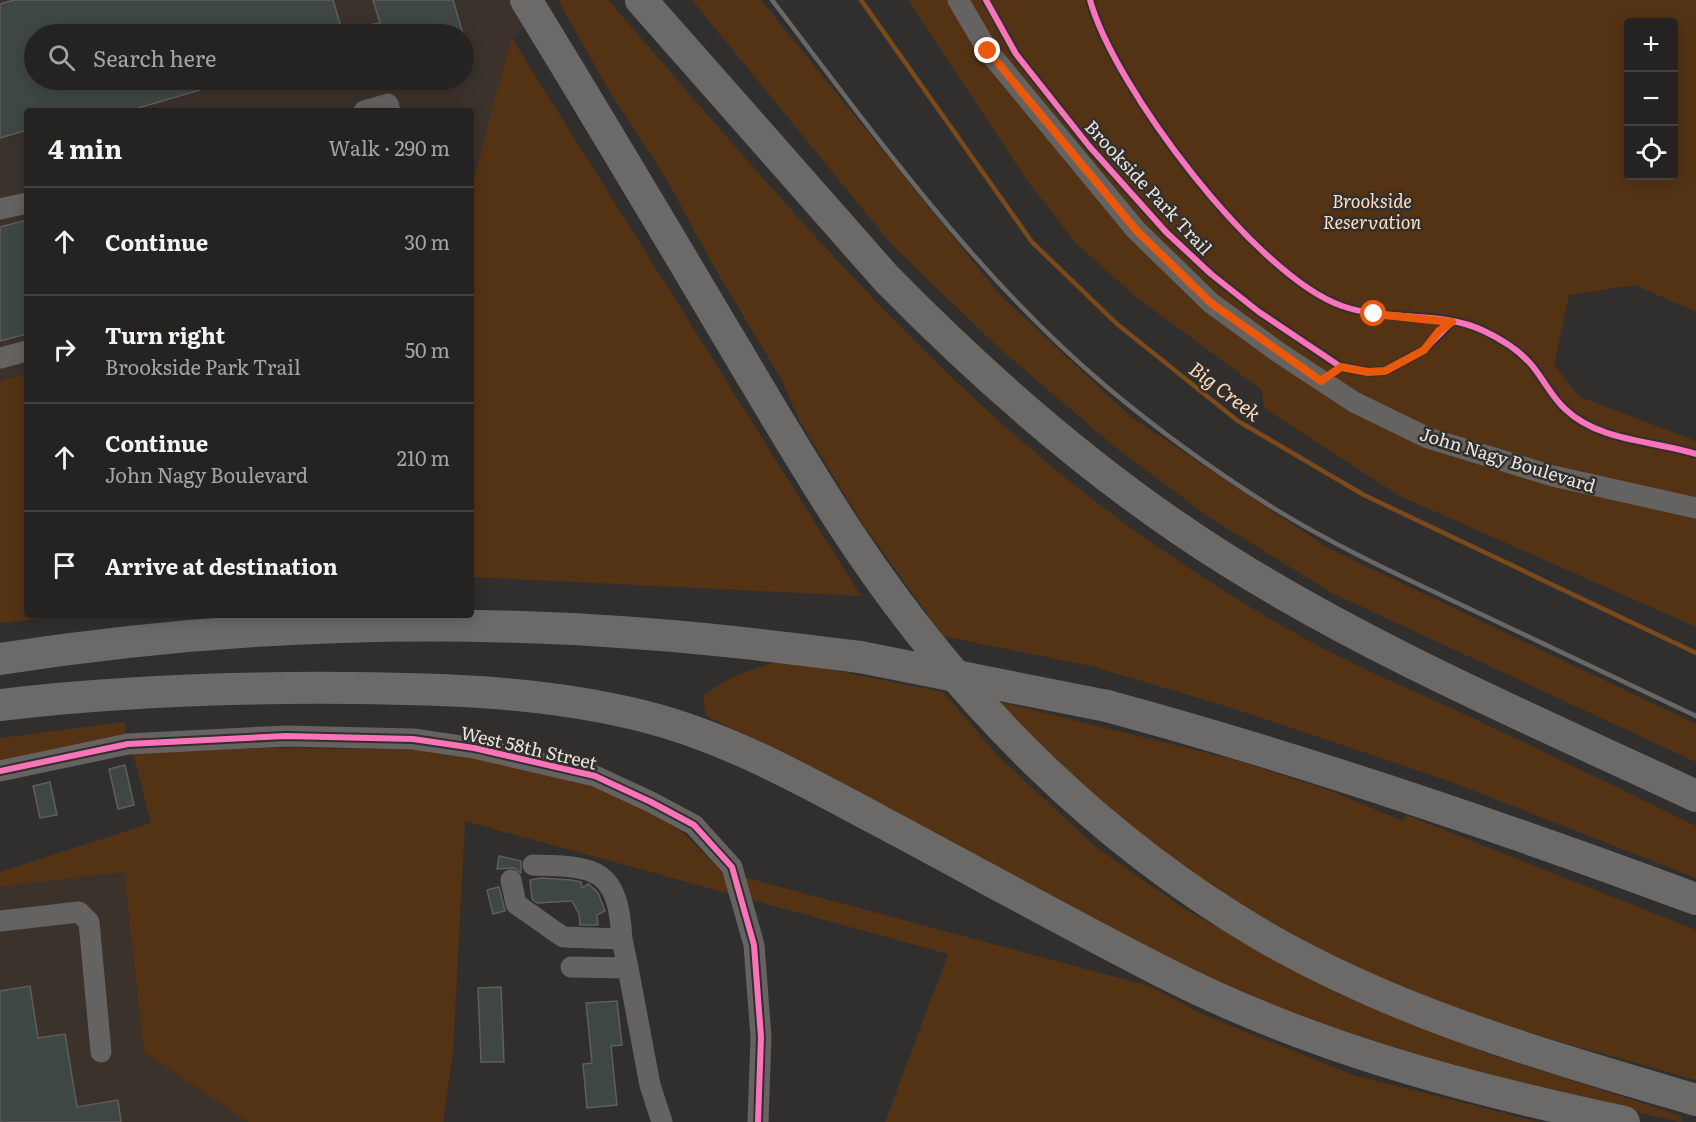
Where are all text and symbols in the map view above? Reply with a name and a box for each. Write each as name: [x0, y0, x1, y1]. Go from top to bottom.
map controls: [1624, 18, 1678, 180]
button: +: [1624, 18, 1678, 72]
search box: [24, 24, 474, 90]
route end: [974, 37, 1000, 63]
icon: search: [45, 41, 78, 74]
text: Search here: [93, 41, 216, 74]
button: −: [1624, 72, 1678, 126]
street label: Brookside Park Trail: [1079, 113, 1219, 261]
button: locate: [1624, 126, 1678, 180]
text: 4 min: [48, 128, 122, 167]
text: Walk · 290 m: [329, 132, 450, 162]
park label: Brookside Reservation: [1323, 187, 1422, 235]
icon: ahead: [48, 225, 81, 258]
text: Continue: [105, 225, 208, 258]
text: 30 m: [404, 226, 450, 256]
route start: [1360, 300, 1386, 326]
text: Turn right: [105, 318, 225, 351]
icon: right: [48, 333, 81, 366]
text: 50 m: [405, 334, 450, 364]
text: Brookside Park Trail: [105, 351, 301, 381]
water label: Big Creek: [1184, 353, 1268, 427]
street label: John Nagy Boulevard: [1417, 419, 1599, 499]
text: Continue: [105, 426, 208, 459]
icon: ahead: [48, 441, 81, 474]
text: 210 m: [397, 442, 450, 472]
text: John Nagy Boulevard: [105, 459, 308, 489]
icon: arrive: [48, 549, 81, 582]
text: Arrive at destination: [105, 549, 338, 582]
street label: West 58th Street: [458, 718, 601, 776]

